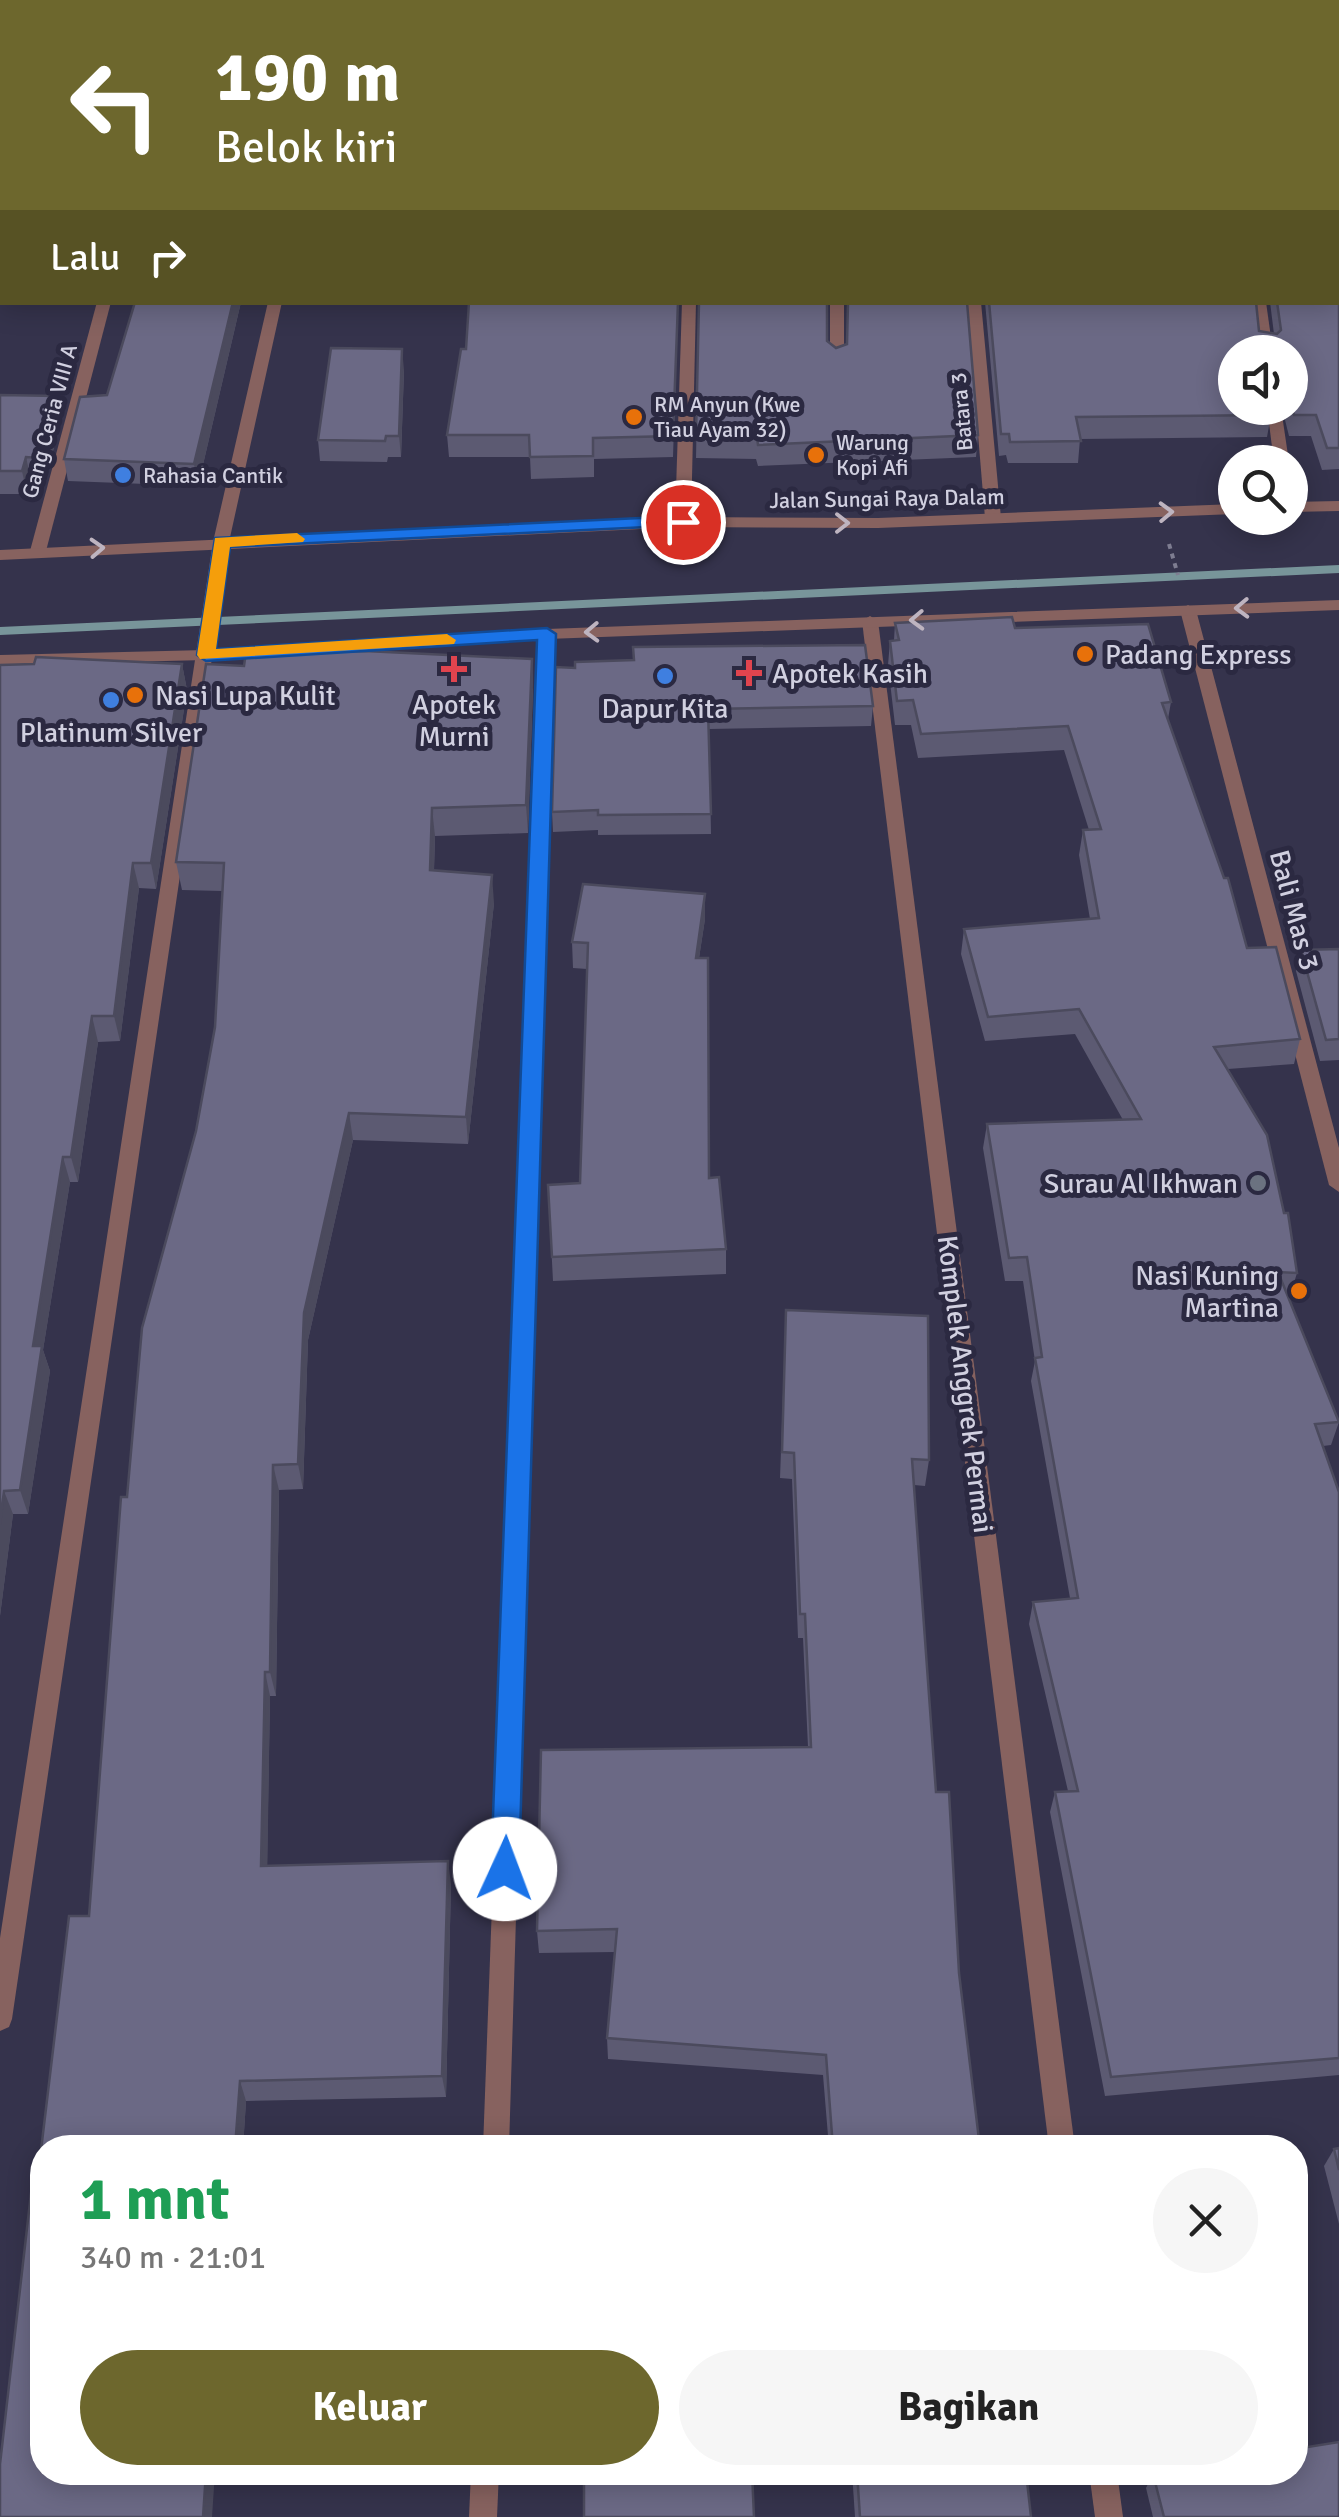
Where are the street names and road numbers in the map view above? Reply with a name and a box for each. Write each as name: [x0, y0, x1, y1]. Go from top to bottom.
street label: Gang Ceria VIII A: [16, 341, 83, 501]
street label: Batara 3: [945, 371, 978, 452]
street label: Jalan Sungai Raya Dalam: [769, 483, 1005, 514]
street label: Bali Mas 3: [1262, 846, 1326, 974]
street label: Komplek Anggrek Permai: [930, 1233, 1000, 1535]

